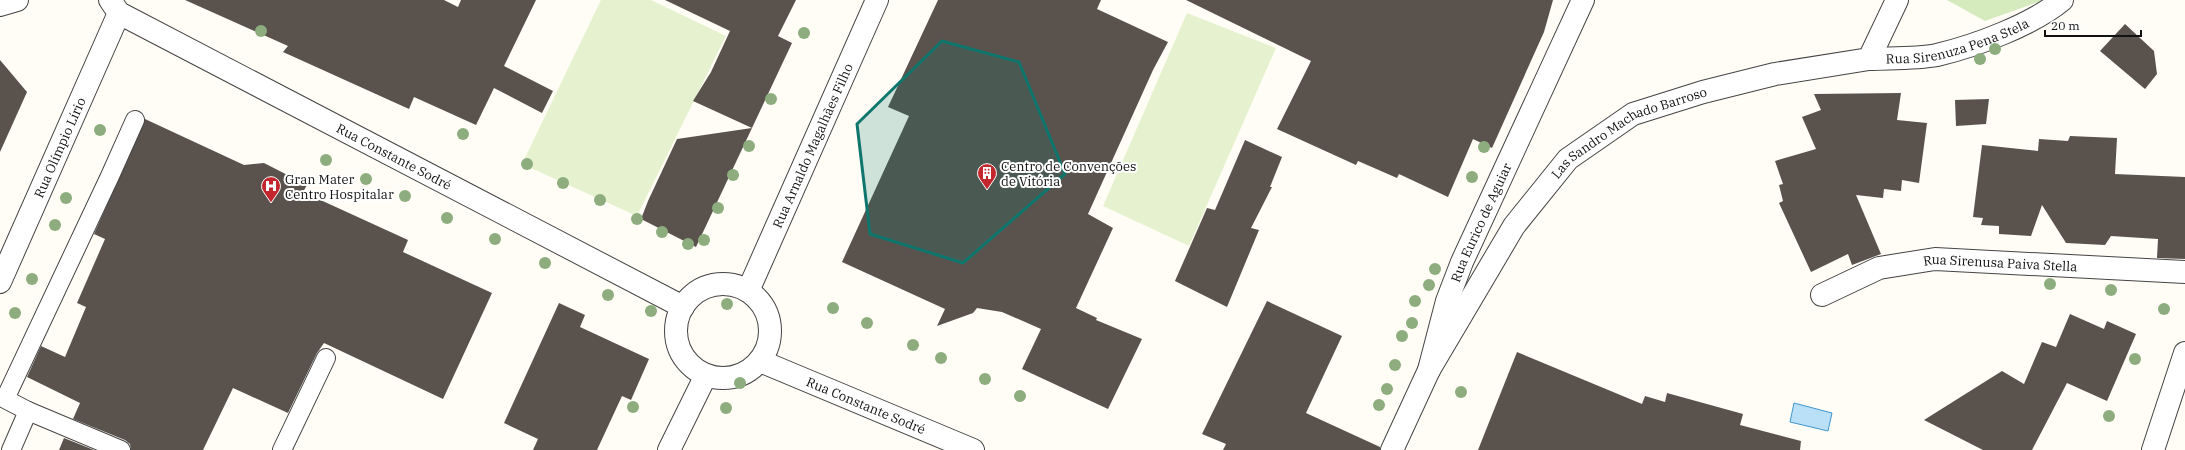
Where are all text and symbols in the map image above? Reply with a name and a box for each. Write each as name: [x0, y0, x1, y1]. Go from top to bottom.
scale bar: [2045, 12, 2141, 38]
street label: Rua Sirenuza Pena Stela: [1886, 14, 2032, 67]
text: 20 m: [2051, 18, 2080, 33]
street label: Rua Arnaldo Magalhães Filho: [768, 61, 856, 231]
street label: Las Sandro Machado Barroso: [1547, 83, 1709, 182]
street label: Rua Olímpio Lírio: [30, 95, 89, 200]
street label: Rua Constante Sodré: [334, 119, 455, 193]
place label: Centro de Convenções de Vitória: [1001, 158, 1136, 190]
street label: Rua Eurico de Aguiar: [1447, 160, 1515, 284]
building icon: Centro de Convenções de Vitória: [976, 162, 998, 190]
place label: Gran Mater Centro Hospitalar: [285, 171, 394, 203]
hospital icon: Gran Mater Centro Hospitalar: [260, 175, 282, 203]
street label: Rua Sirenusa Paiva Stella: [1922, 250, 2078, 275]
street label: Rua Constante Sodré: [804, 373, 928, 438]

